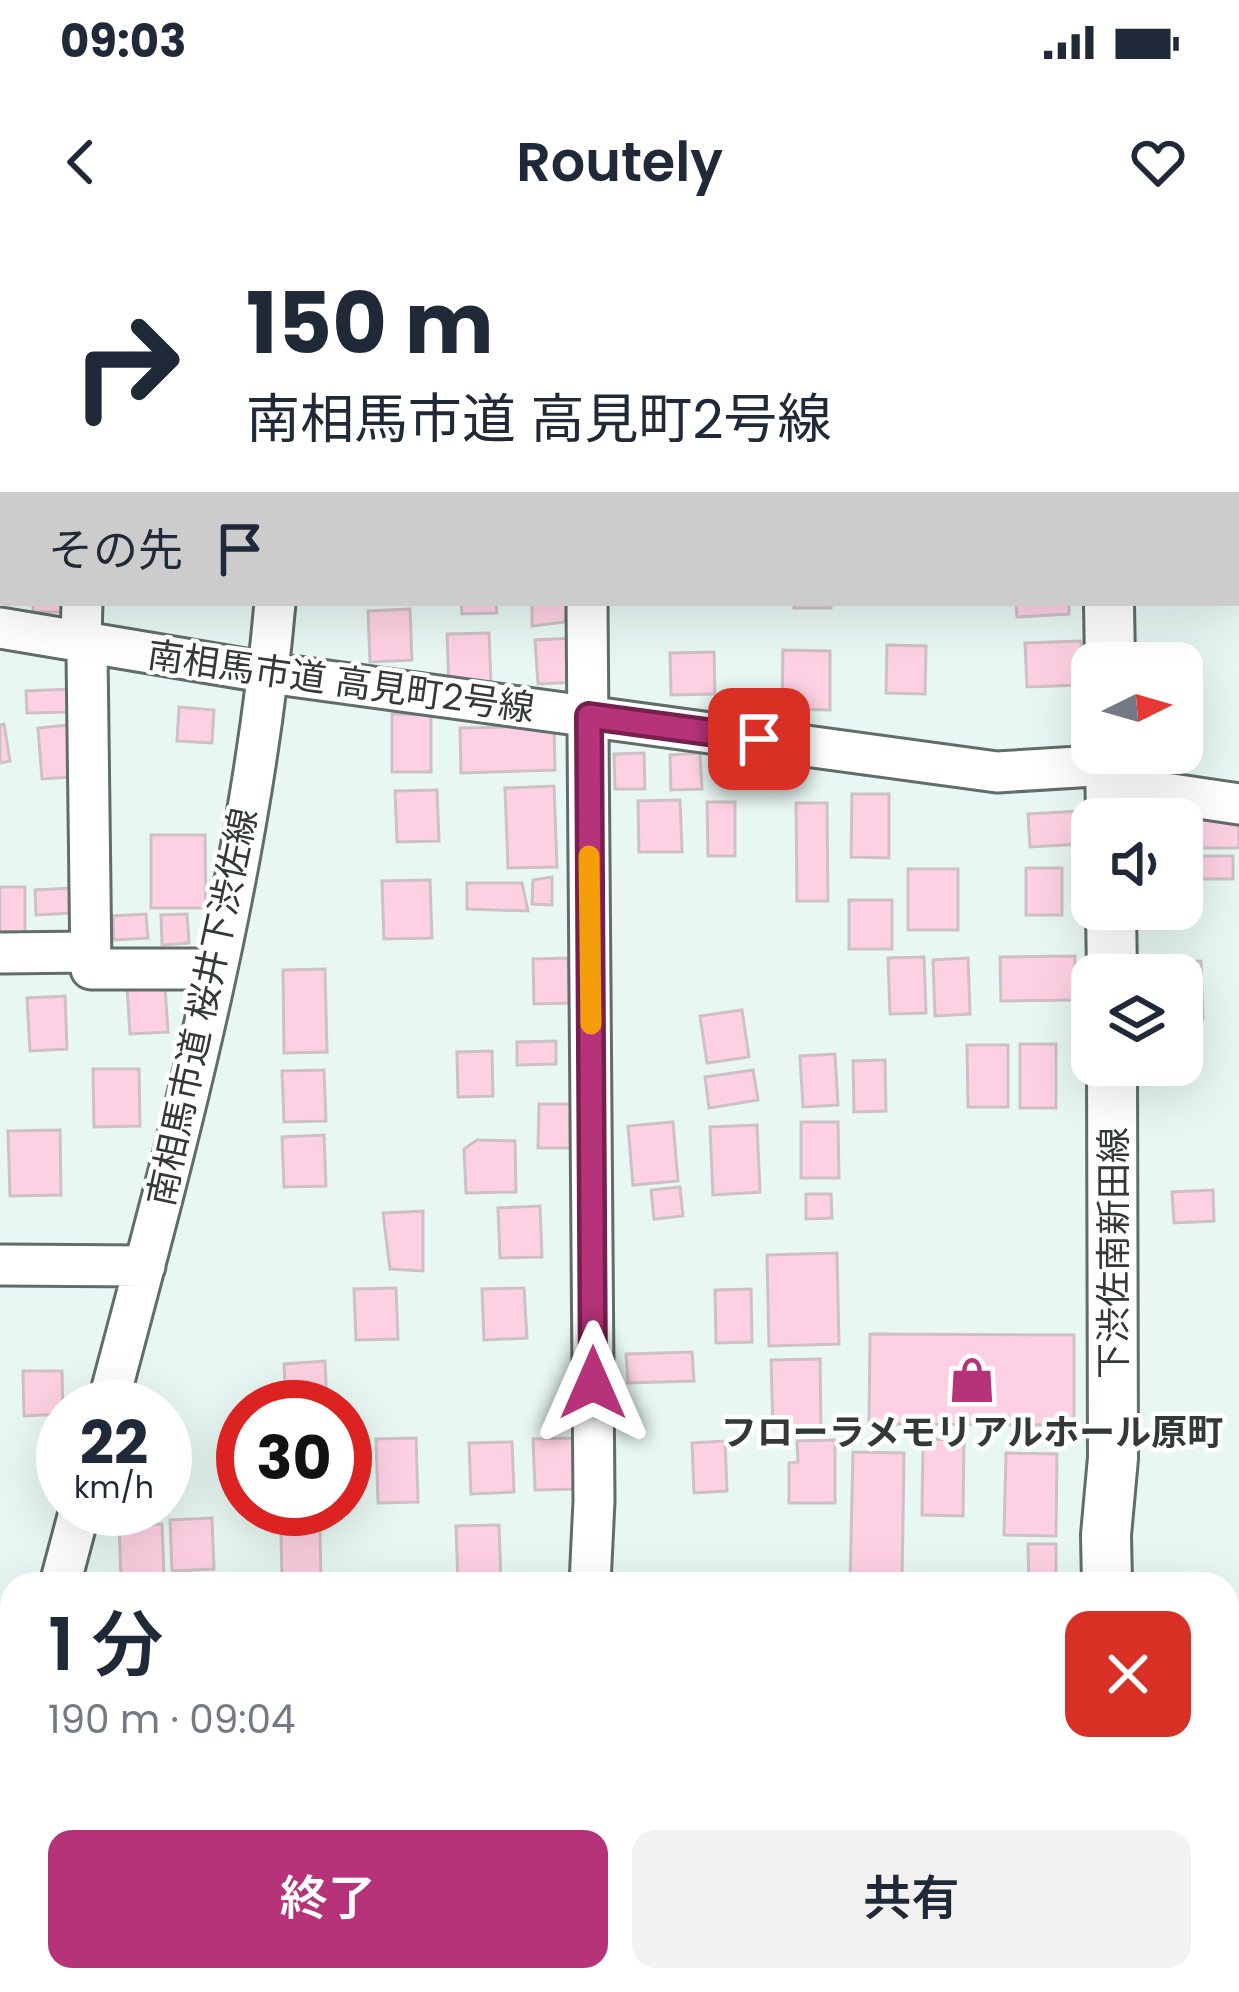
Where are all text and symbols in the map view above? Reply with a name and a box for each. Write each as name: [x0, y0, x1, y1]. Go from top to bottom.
text: 09:03: [60, 10, 186, 73]
text: Routely: [516, 124, 723, 200]
icon: back: [48, 129, 114, 195]
icon: heart: [1125, 129, 1191, 195]
text: 150 m: [246, 265, 494, 382]
icon: right: [48, 288, 204, 444]
text: 南相馬市道 高見町2号線: [246, 381, 831, 457]
icon: arrive: [207, 516, 273, 582]
text: その先: [48, 519, 183, 582]
street label: 南相馬市道 高見町2号線: [144, 629, 538, 734]
north arrow: [1071, 642, 1203, 774]
map controls: [1071, 642, 1203, 1086]
pin: [708, 688, 810, 790]
icon: arrive: [726, 706, 792, 772]
button: sound: [1071, 798, 1203, 930]
street label: 南相馬市道 桜井下渋佐線: [135, 803, 270, 1211]
button: layers: [1071, 954, 1203, 1086]
street label: 下渋佐南新田線: [1088, 1127, 1139, 1379]
position arrow: [530, 1320, 656, 1446]
shop icon: フローラメモリアルホール原町: [947, 1355, 997, 1405]
speed limit sign: 30: [216, 1380, 372, 1536]
text: 22: [80, 1401, 148, 1485]
place label: フローラメモリアルホール原町: [721, 1407, 1223, 1458]
text: km/h: [74, 1466, 154, 1509]
text: 1 分: [48, 1594, 163, 1695]
button: close: [1065, 1611, 1191, 1737]
text: 190 m · 09:04: [48, 1692, 296, 1747]
button: 終了: [48, 1830, 608, 1968]
button: 共有: [632, 1830, 1191, 1968]

